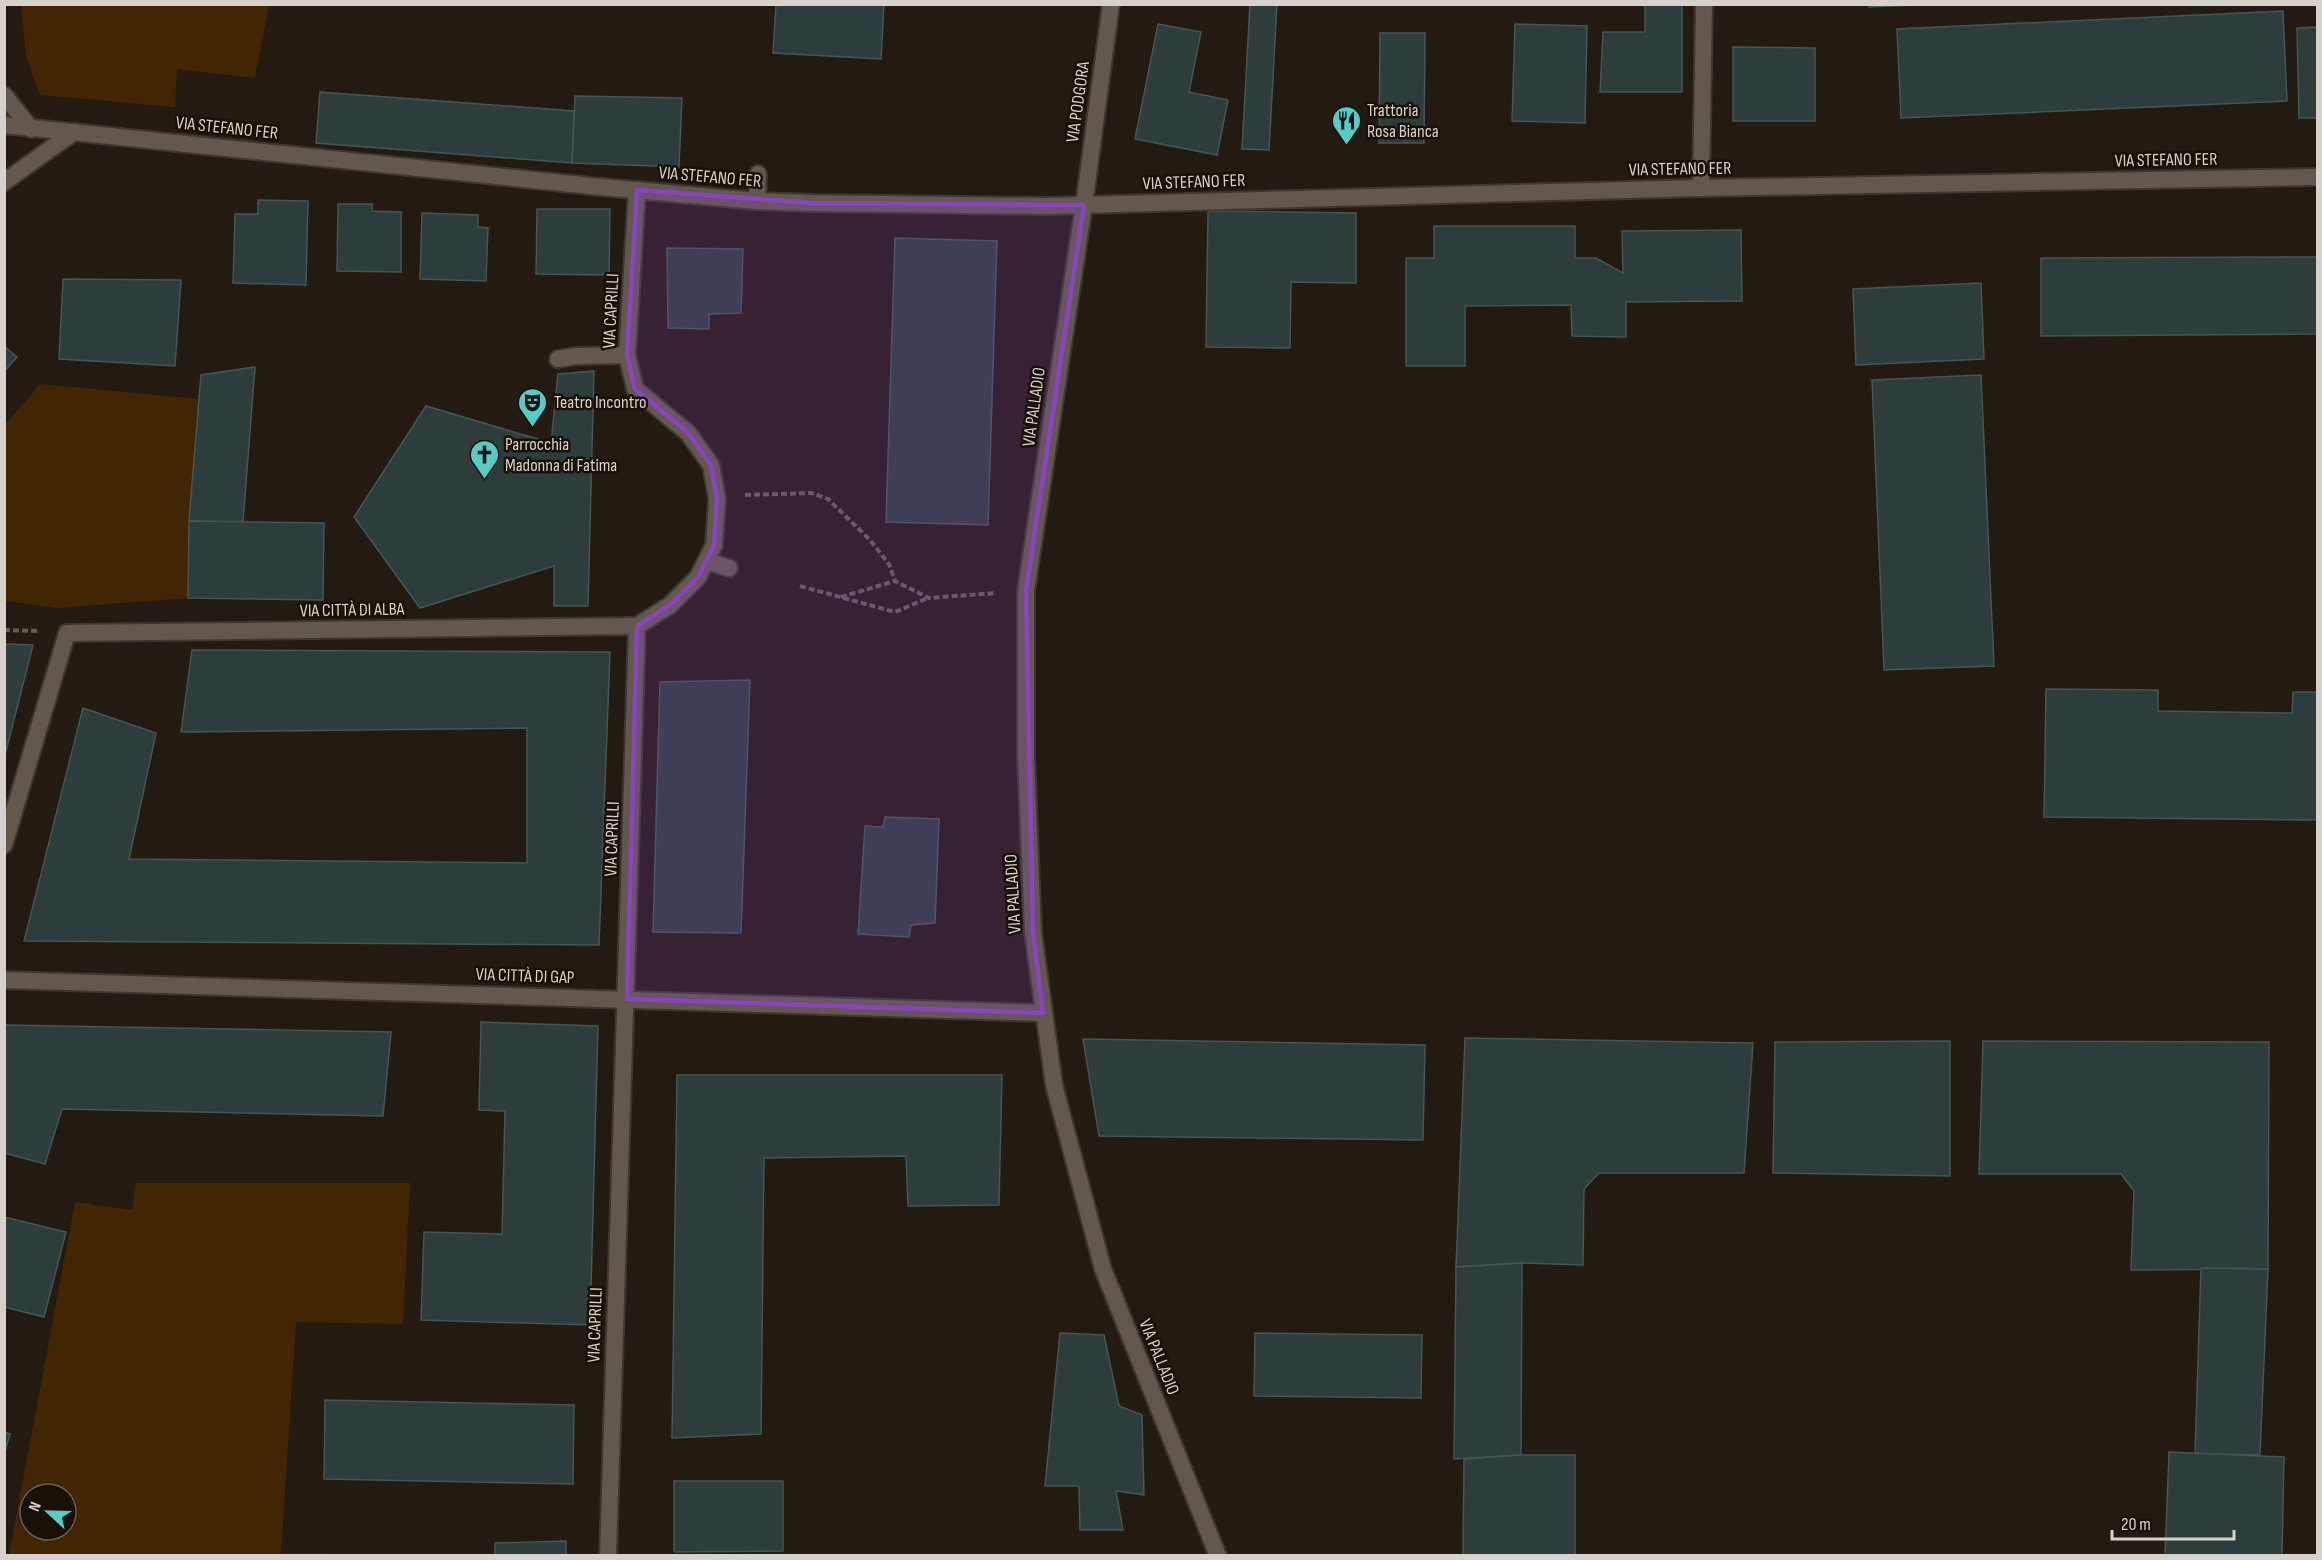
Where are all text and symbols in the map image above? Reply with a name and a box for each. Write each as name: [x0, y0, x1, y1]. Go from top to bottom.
street label: VIA PODGORA: [1062, 60, 1094, 144]
place label: Trattoria Rosa Bianca: [1367, 100, 1439, 142]
restaurant icon: Trattoria Rosa Bianca: [1330, 104, 1362, 146]
street label: VIA STEFANO FER: [175, 112, 279, 144]
street label: VIA STEFANO FER: [2114, 149, 2218, 171]
street label: VIA STEFANO FER: [1628, 158, 1732, 180]
street label: VIA STEFANO FER: [658, 162, 762, 192]
street label: VIA STEFANO FER: [1142, 170, 1246, 194]
street label: VIA CAPRILLI: [599, 273, 623, 349]
street label: VIA PALLADIO: [1018, 366, 1050, 448]
theatre icon: Teatro Incontro: [517, 386, 549, 428]
place label: Teatro Incontro: [554, 392, 647, 413]
place label: Parrocchia Madonna di Fatima: [505, 434, 617, 476]
church icon: Parrocchia Madonna di Fatima: [468, 438, 500, 480]
street label: VIA CITTÀ DI ALBA: [300, 599, 405, 621]
street label: VIA CAPRILLI: [600, 801, 624, 877]
street label: VIA PALLADIO: [1000, 854, 1026, 934]
street label: VIA CITTÀ DI GAP: [475, 964, 575, 988]
street label: VIA CAPRILLI: [583, 1287, 607, 1363]
street label: VIA PALLADIO: [1134, 1316, 1184, 1398]
north arrow: [18, 1482, 78, 1542]
text: N: [25, 1499, 46, 1514]
scale bar: [2112, 1503, 2234, 1541]
text: 20 m: [2121, 1514, 2151, 1535]

